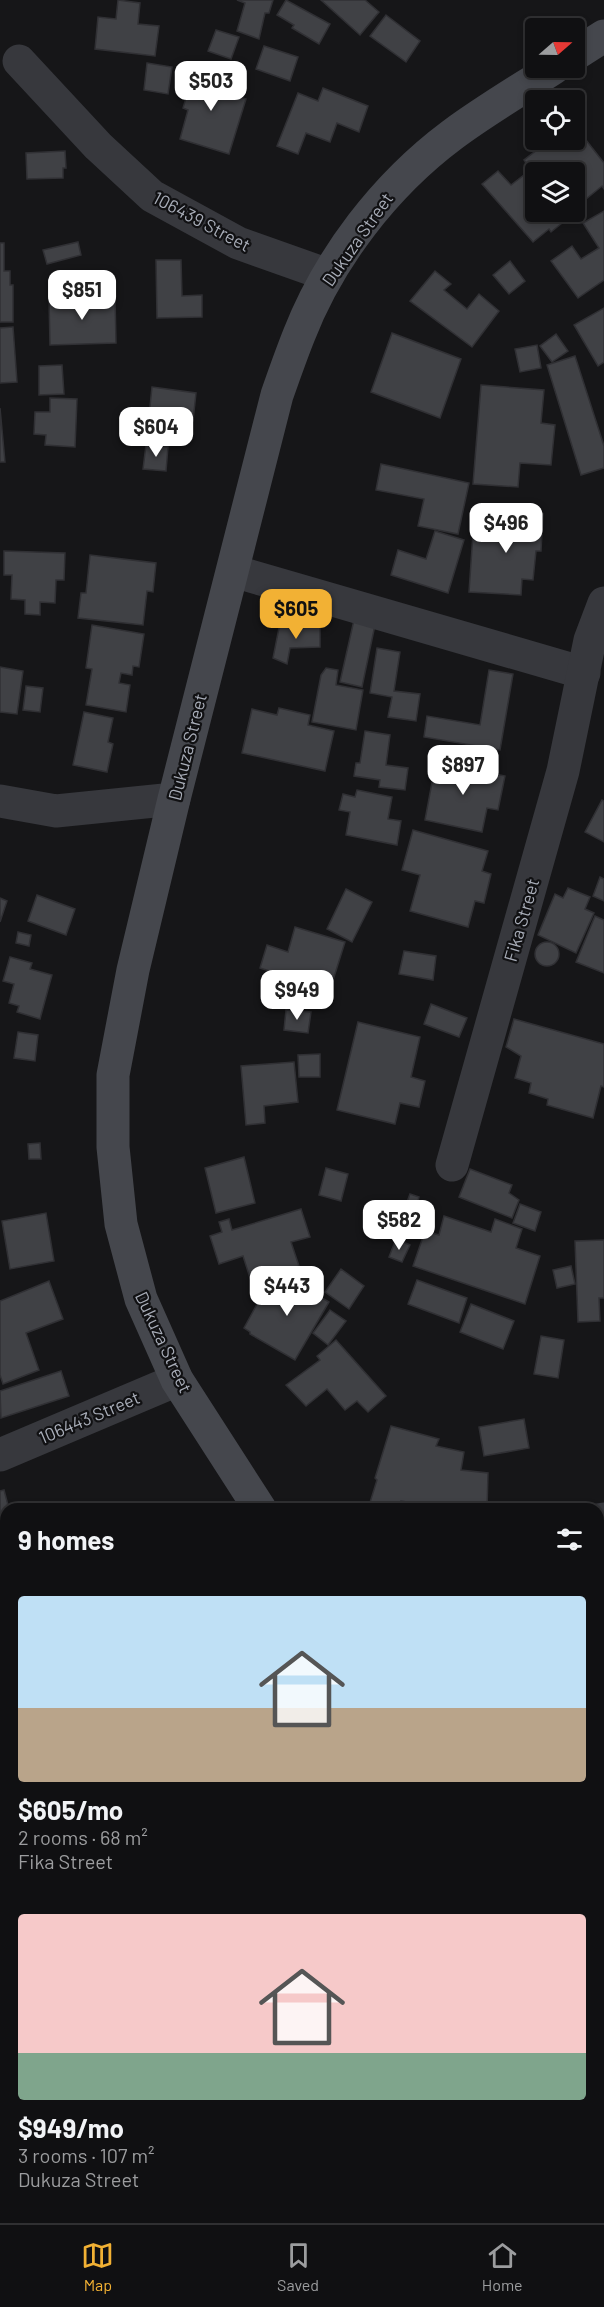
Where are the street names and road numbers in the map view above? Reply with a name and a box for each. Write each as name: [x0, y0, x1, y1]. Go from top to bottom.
street label: 106439 Street: [150, 186, 254, 256]
street label: Dukuza Street: [317, 188, 397, 290]
street label: Dukuza Street: [163, 691, 211, 803]
street label: Fika Street: [499, 876, 543, 964]
street label: Dukuza Street: [131, 1288, 197, 1396]
street label: 106443 Street: [35, 1386, 143, 1448]

